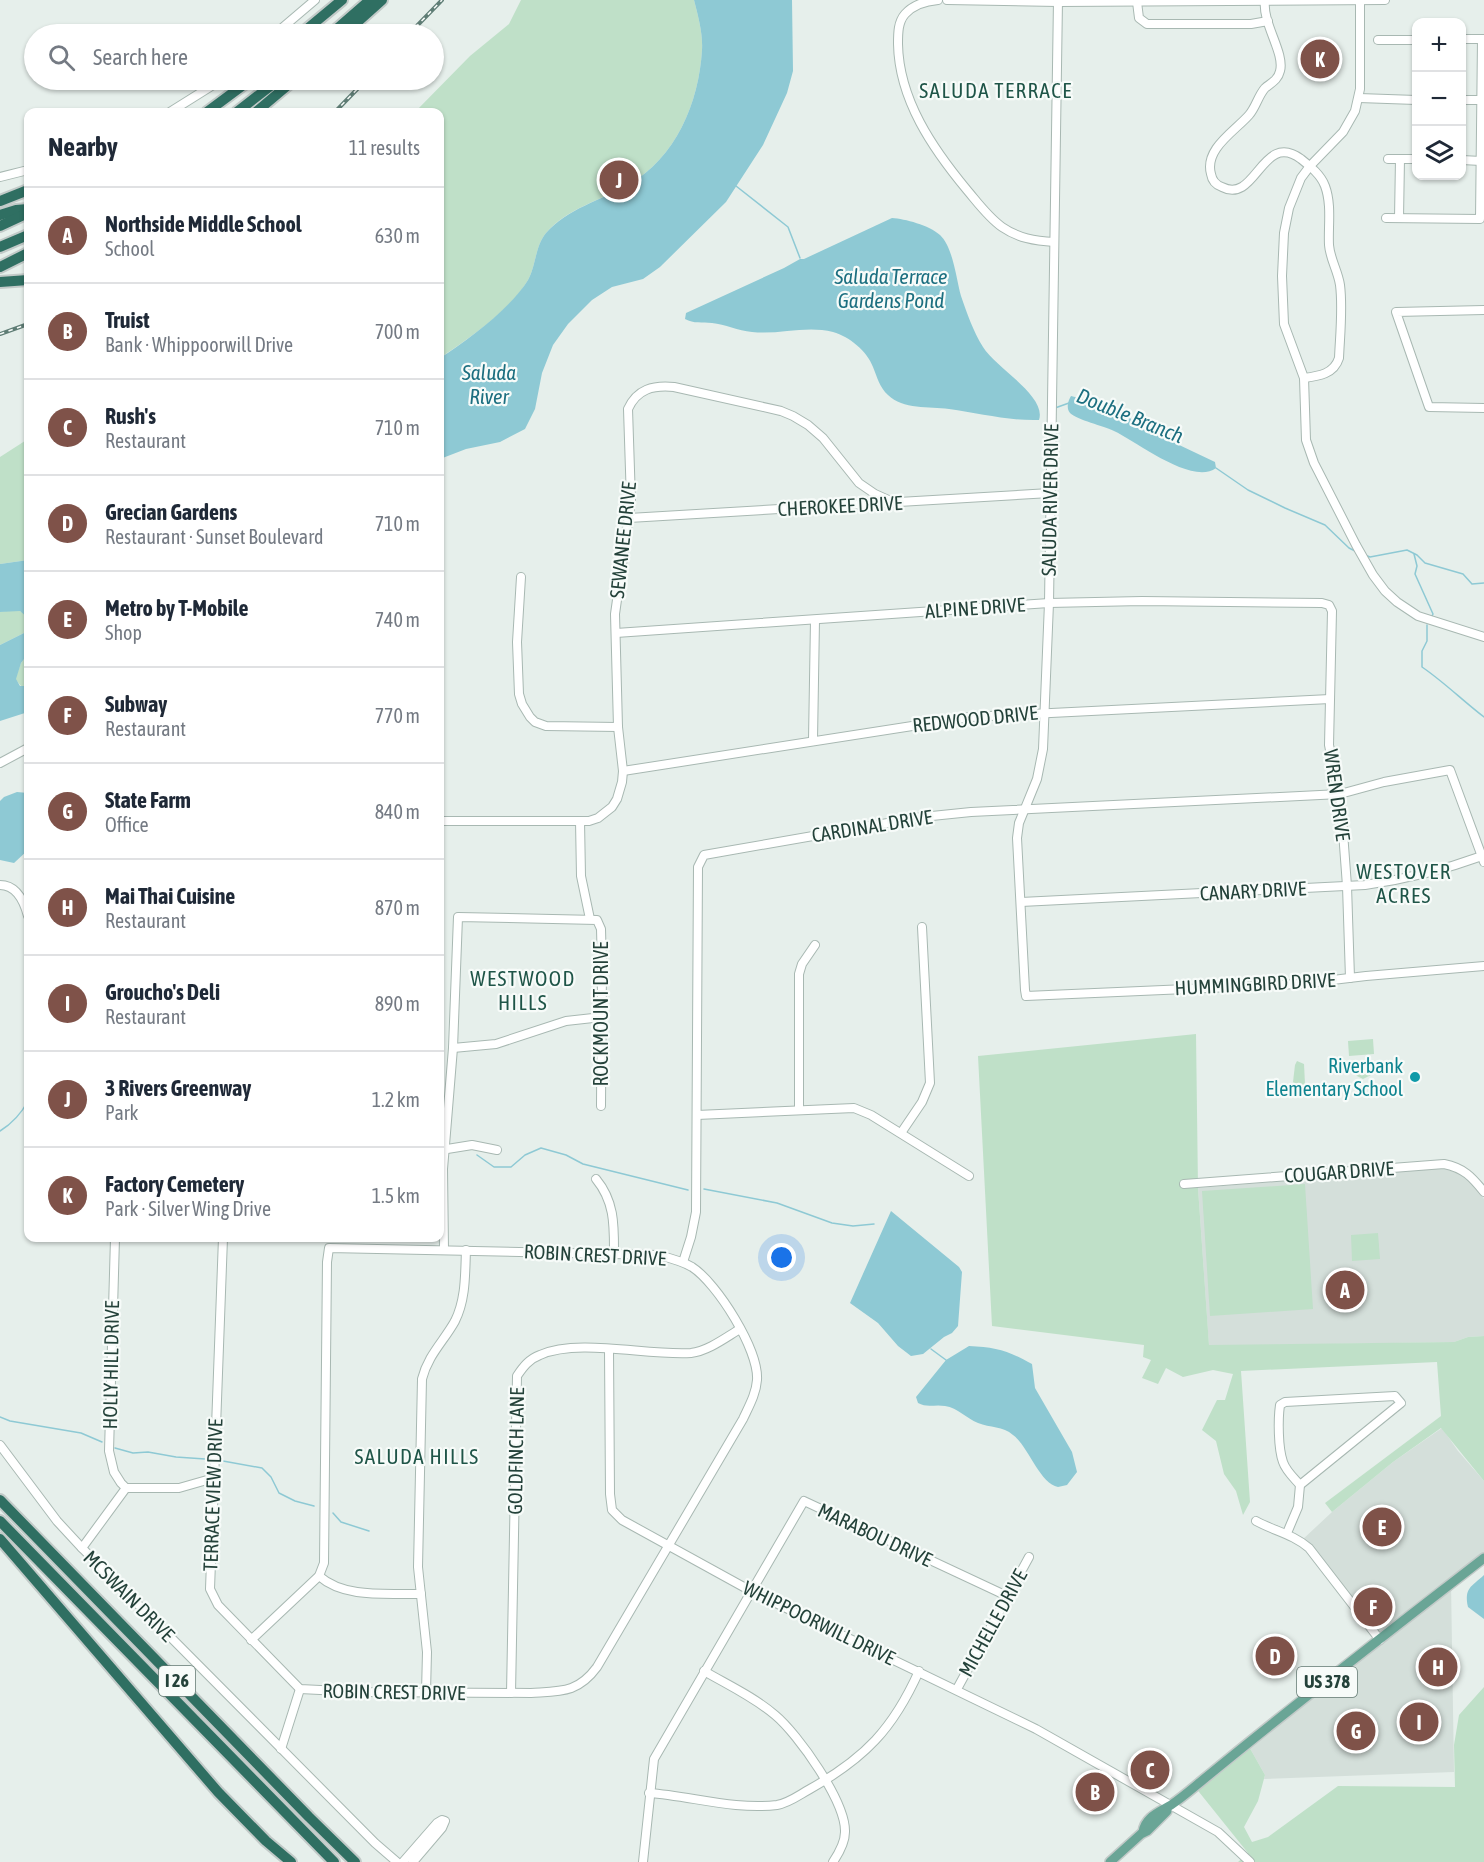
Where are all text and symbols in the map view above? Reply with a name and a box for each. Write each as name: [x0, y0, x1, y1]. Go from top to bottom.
map controls: [1412, 18, 1466, 180]
button: +: [1412, 18, 1466, 72]
search box: [24, 24, 444, 90]
pin: K: [1300, 36, 1340, 82]
icon: search: [45, 41, 78, 74]
text: Search here: [93, 44, 188, 70]
button: −: [1412, 72, 1466, 126]
district label: SALUDA TERRACE: [919, 78, 1073, 102]
button: layers: [1412, 126, 1466, 180]
text: Nearby: [48, 132, 118, 162]
text: 11 results: [349, 136, 420, 159]
pin: J: [600, 158, 638, 202]
text: Northside Middle School: [105, 211, 302, 237]
text: A: [63, 224, 72, 247]
text: 630 m: [375, 224, 420, 247]
text: School: [105, 237, 155, 260]
water label: Saluda Terrace Gardens Pond: [833, 264, 948, 312]
text: Truist: [105, 307, 150, 333]
text: B: [63, 320, 72, 343]
text: 700 m: [375, 320, 420, 343]
text: Bank · Whippoorwill Drive: [105, 333, 293, 356]
water label: Saluda River: [461, 360, 516, 408]
water label: Double Branch: [1074, 383, 1187, 447]
text: Rush's: [105, 403, 156, 429]
text: C: [63, 416, 72, 439]
text: 710 m: [375, 416, 420, 439]
street label: SALUDA RIVER DRIVE: [1037, 423, 1062, 576]
text: Restaurant: [105, 429, 186, 452]
street label: SEWANEE DRIVE: [605, 480, 640, 599]
street label: CHEROKEE DRIVE: [777, 491, 903, 520]
text: Grecian Gardens: [105, 499, 237, 525]
text: D: [62, 512, 73, 535]
text: 710 m: [375, 512, 420, 535]
text: Restaurant · Sunset Boulevard: [105, 525, 324, 548]
street label: ALPINE DRIVE: [924, 593, 1026, 622]
text: Metro by T-Mobile: [105, 595, 248, 621]
text: E: [63, 608, 72, 631]
text: 740 m: [375, 608, 420, 631]
text: Shop: [105, 621, 142, 644]
text: Subway: [105, 691, 167, 717]
street label: REDWOOD DRIVE: [911, 700, 1039, 737]
text: F: [63, 704, 72, 727]
text: 770 m: [375, 704, 420, 727]
text: Restaurant: [105, 717, 186, 740]
street label: WREN DRIVE: [1320, 748, 1355, 843]
text: State Farm: [105, 787, 191, 813]
text: G: [62, 800, 73, 823]
text: 840 m: [375, 800, 420, 823]
street label: CARDINAL DRIVE: [810, 805, 934, 846]
text: Office: [105, 813, 149, 836]
district label: WESTOVER ACRES: [1356, 859, 1452, 907]
street label: CANARY DRIVE: [1199, 876, 1307, 905]
text: Mai Thai Cuisine: [105, 883, 235, 909]
text: H: [62, 896, 73, 919]
text: 870 m: [375, 896, 420, 919]
text: Restaurant: [105, 909, 186, 932]
street label: ROCKMOUNT DRIVE: [589, 941, 612, 1087]
district label: WESTWOOD HILLS: [470, 966, 576, 1014]
street label: HUMMINGBIRD DRIVE: [1174, 968, 1336, 999]
text: Groucho's Deli: [105, 979, 220, 1005]
text: I: [65, 992, 70, 1015]
text: 890 m: [375, 992, 420, 1015]
text: Restaurant: [105, 1005, 186, 1028]
place label: Riverbank Elementary School: [1266, 1054, 1404, 1100]
marker: Riverbank Elementary School: [1408, 1070, 1422, 1084]
text: 3 Rivers Greenway: [105, 1075, 251, 1101]
text: J: [64, 1088, 71, 1111]
text: 1.2 km: [372, 1088, 420, 1111]
text: Park: [105, 1101, 138, 1124]
street label: COUGAR DRIVE: [1283, 1156, 1395, 1187]
text: Factory Cemetery: [105, 1171, 244, 1197]
text: K: [63, 1184, 72, 1207]
text: 1.5 km: [372, 1184, 420, 1207]
text: Park · Silver Wing Drive: [105, 1197, 271, 1220]
street label: ROBIN CREST DRIVE: [523, 1239, 667, 1270]
your location: [767, 1243, 796, 1272]
pin: A: [1326, 1268, 1364, 1312]
street label: HOLLY HILL DRIVE: [98, 1300, 123, 1429]
street label: GOLDFINCH LANE: [503, 1387, 528, 1515]
street label: TERRACE VIEW DRIVE: [198, 1418, 227, 1572]
district label: SALUDA HILLS: [354, 1444, 480, 1468]
street label: MARABOU DRIVE: [814, 1498, 936, 1571]
pin: E: [1362, 1504, 1402, 1550]
street label: MCSWAIN DRIVE: [79, 1545, 180, 1646]
street label: MICHELLE DRIVE: [954, 1565, 1032, 1680]
street label: WHIPPOORWILL DRIVE: [739, 1576, 899, 1670]
pin: F: [1354, 1584, 1392, 1630]
pin: D: [1256, 1634, 1294, 1678]
pin: H: [1418, 1644, 1458, 1690]
road number: I 26: [159, 1666, 195, 1696]
road number: US 378: [1297, 1667, 1357, 1697]
street label: ROBIN CREST DRIVE: [322, 1679, 466, 1704]
pin: I: [1400, 1700, 1438, 1744]
pin: G: [1336, 1708, 1376, 1754]
pin: C: [1130, 1748, 1170, 1792]
pin: B: [1076, 1770, 1114, 1814]

